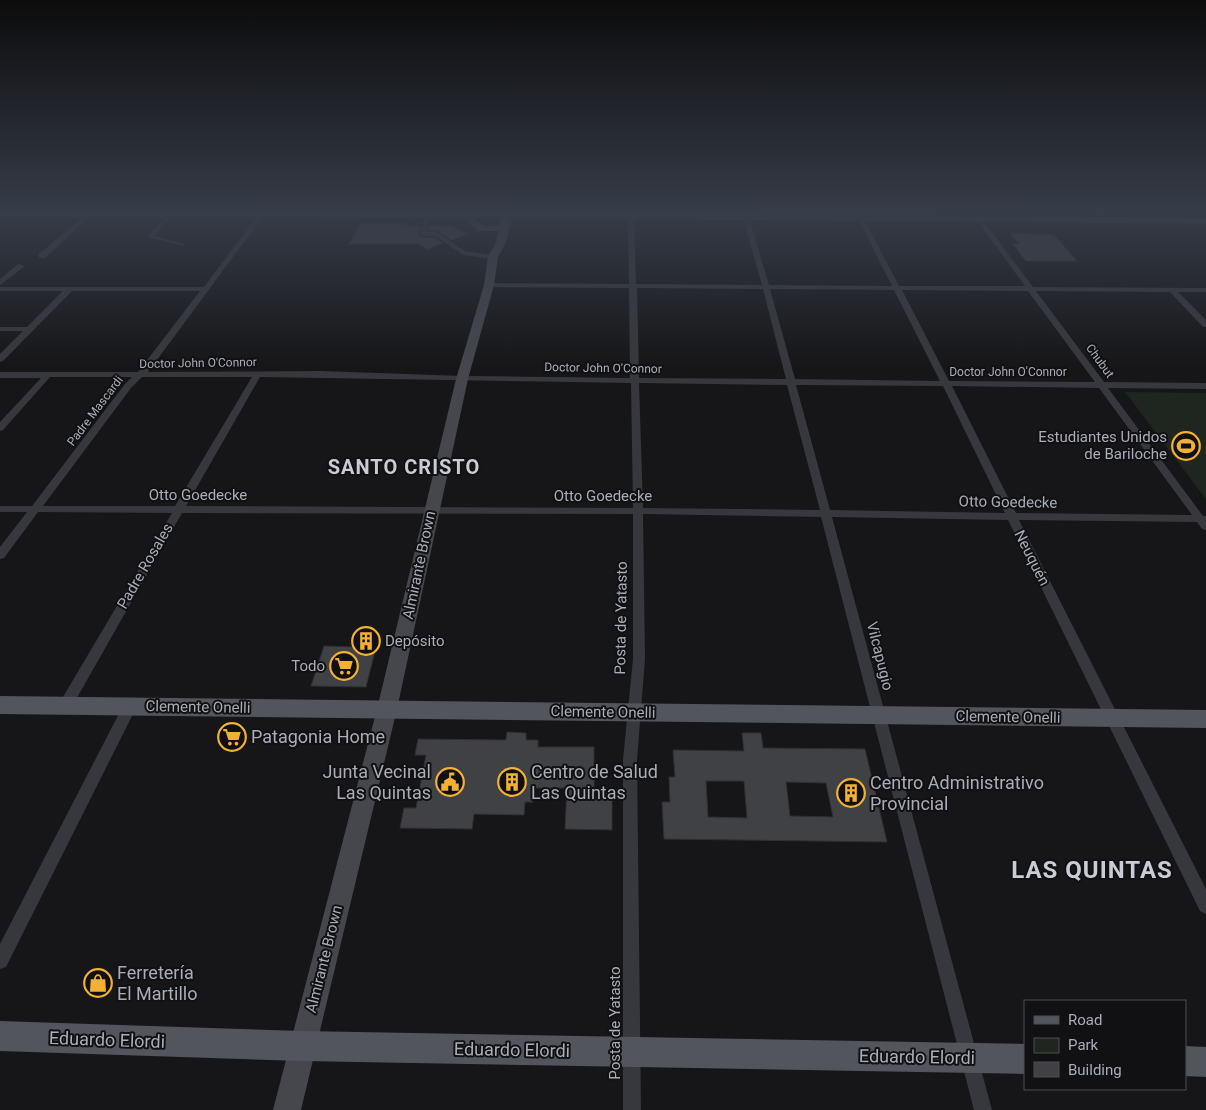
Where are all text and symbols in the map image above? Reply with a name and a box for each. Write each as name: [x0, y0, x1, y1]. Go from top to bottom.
street label: Chubut: [1083, 341, 1117, 381]
street label: Doctor John O'Connor: [139, 355, 257, 371]
street label: Doctor John O'Connor: [544, 360, 662, 376]
street label: Doctor John O'Connor: [949, 365, 1067, 379]
street label: Padre Mascardi: [64, 373, 126, 449]
place label: Estudiantes Unidos de Bariloche: [1038, 428, 1167, 463]
sports icon: Estudiantes Unidos de Bariloche: [1171, 431, 1201, 461]
district label: SANTO CRISTO: [328, 455, 480, 479]
street label: Otto Goedecke: [149, 486, 247, 504]
street label: Otto Goedecke: [554, 487, 652, 505]
street label: Otto Goedecke: [959, 492, 1058, 512]
street label: Almirante Brown: [399, 509, 439, 621]
street label: Padre Rosales: [113, 520, 177, 612]
street label: Neuquén: [1010, 527, 1054, 589]
street label: Posta de Yatasto: [611, 561, 631, 675]
street label: Vilcapugio: [863, 620, 897, 692]
building icon: Depósito: [351, 626, 381, 656]
place label: Depósito: [385, 632, 444, 650]
supermarket icon: Todo: [329, 651, 359, 681]
place label: Todo: [291, 657, 325, 675]
street label: Clemente Onelli: [145, 697, 251, 717]
street label: Clemente Onelli: [550, 702, 656, 722]
street label: Clemente Onelli: [955, 707, 1061, 727]
supermarket icon: Patagonia Home: [217, 722, 247, 752]
place label: Patagonia Home: [251, 726, 385, 747]
place label: Junta Vecinal Las Quintas: [323, 761, 431, 803]
place label: Centro de Salud Las Quintas: [531, 761, 658, 803]
public building icon: Junta Vecinal Las Quintas: [435, 767, 465, 797]
building icon: Centro de Salud Las Quintas: [497, 767, 527, 797]
place label: Centro Administrativo Provincial: [870, 772, 1044, 814]
building icon: Centro Administrativo Provincial: [836, 778, 866, 808]
district label: LAS QUINTAS: [1011, 856, 1173, 884]
street label: Almirante Brown: [302, 903, 346, 1015]
place label: Ferretería El Martillo: [117, 962, 197, 1004]
street label: Posta de Yatasto: [606, 966, 624, 1080]
shop icon: Ferretería El Martillo: [83, 968, 113, 998]
legend: [1024, 1000, 1186, 1090]
text: Road: [1068, 1011, 1102, 1029]
street label: Eduardo Elordi: [49, 1027, 165, 1052]
text: Park: [1068, 1036, 1099, 1054]
street label: Eduardo Elordi: [454, 1038, 570, 1061]
street label: Eduardo Elordi: [859, 1045, 975, 1068]
text: Building: [1068, 1061, 1122, 1079]

